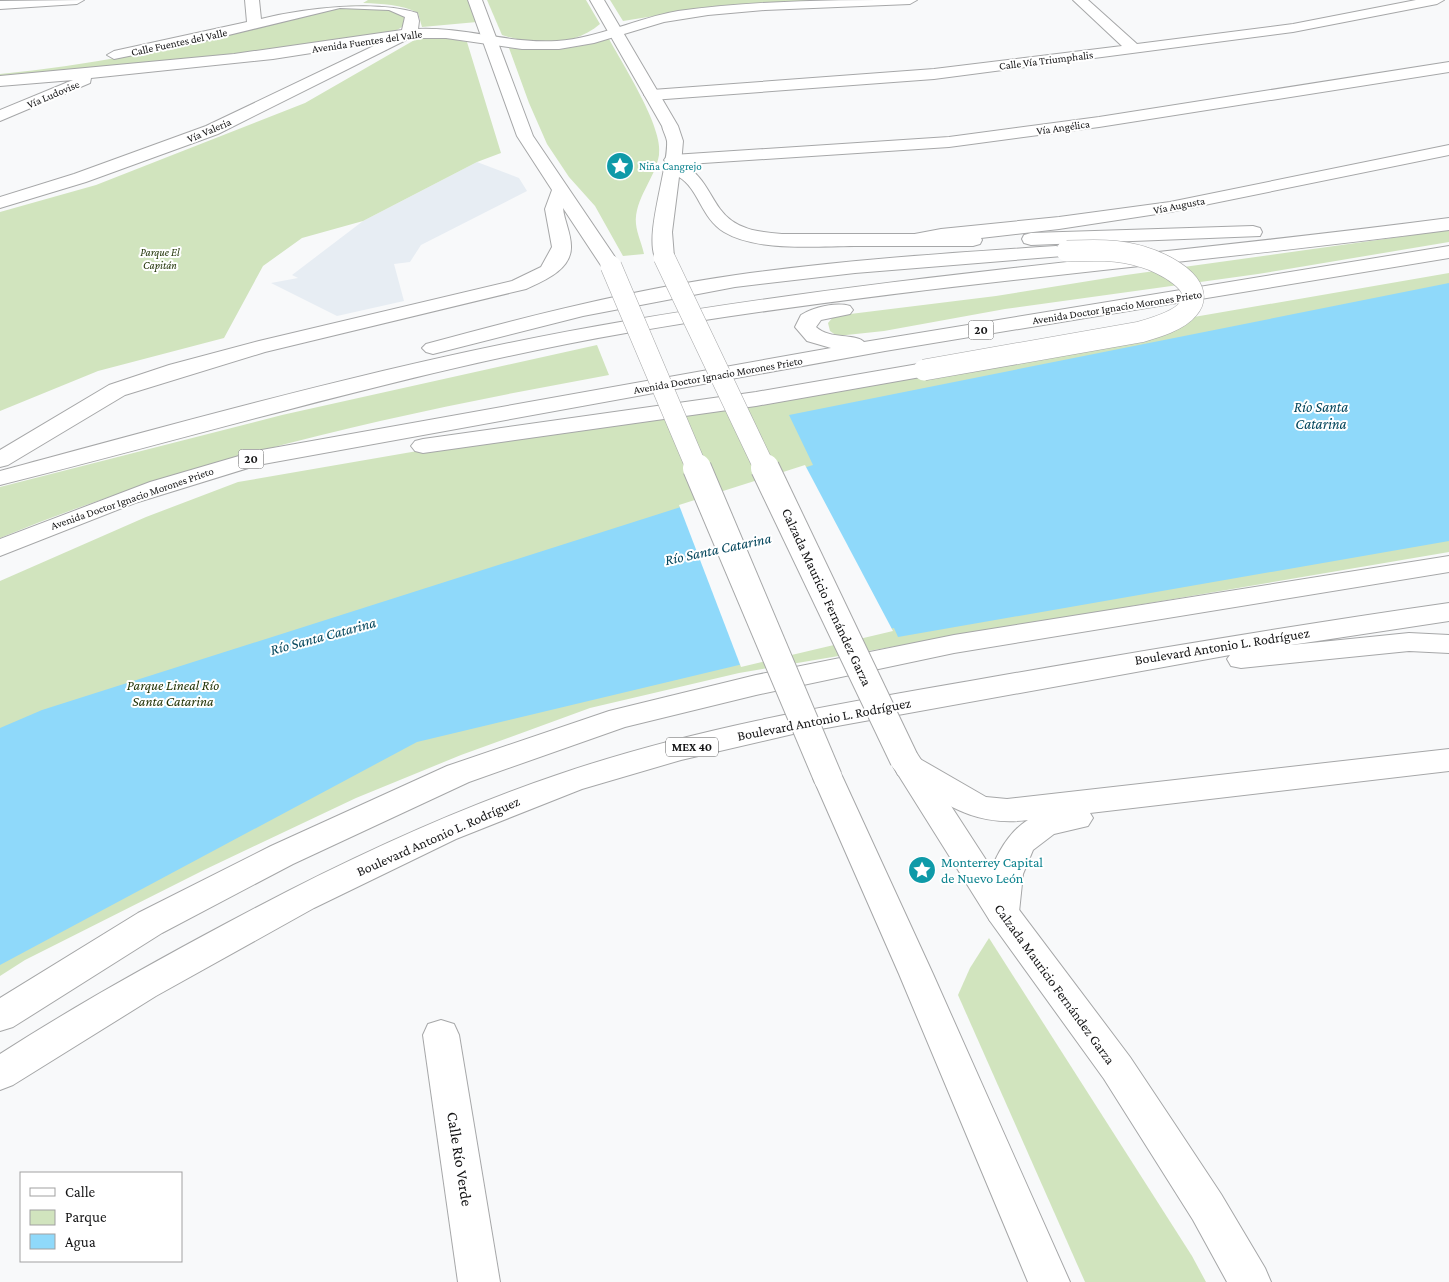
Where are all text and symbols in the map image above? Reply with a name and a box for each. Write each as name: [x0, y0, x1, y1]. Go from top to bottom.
street label: Calle Fuentes del Valle: [130, 26, 228, 58]
street label: Avenida Fuentes del Valle: [311, 27, 423, 55]
street label: Calle Vía Triumphalis: [998, 48, 1094, 73]
street label: Vía Ludovise: [25, 78, 81, 110]
street label: Vía Valeria: [185, 115, 233, 145]
street label: Vía Angélica: [1036, 117, 1091, 138]
place icon: Niña Cangrejo: [605, 151, 635, 181]
place label: Niña Cangrejo: [639, 160, 702, 173]
street label: Vía Augusta: [1152, 194, 1206, 217]
park label: Parque El Capitán: [140, 246, 180, 272]
street label: Avenida Doctor Ignacio Morones Prieto: [1031, 288, 1203, 327]
road number: 20: [968, 320, 994, 340]
street label: Avenida Doctor Ignacio Morones Prieto: [632, 354, 804, 397]
water label: Río Santa Catarina: [1294, 399, 1348, 432]
road number: 20: [238, 449, 264, 468]
street label: Avenida Doctor Ignacio Morones Prieto: [49, 464, 216, 533]
street label: Calzada Mauricio Fernández Garza: [779, 506, 876, 689]
water label: Río Santa Catarina: [663, 530, 773, 568]
water label: Río Santa Catarina: [268, 614, 378, 658]
street label: Boulevard Antonio L. Rodríguez: [1133, 624, 1311, 668]
park label: Parque Lineal Río Santa Catarina: [127, 677, 219, 709]
street label: Boulevard Antonio L. Rodríguez: [736, 694, 912, 744]
road number: MEX 40: [666, 738, 718, 756]
street label: Boulevard Antonio L. Rodríguez: [354, 793, 522, 879]
place label: Monterrey Capital de Nuevo León: [941, 854, 1043, 886]
place icon: Monterrey Capital de Nuevo León: [907, 855, 937, 885]
street label: Calzada Mauricio Fernández Garza: [991, 901, 1119, 1068]
street label: Calle Río Verde: [444, 1111, 476, 1207]
legend: [20, 1172, 182, 1262]
text: Calle: [65, 1184, 96, 1200]
text: Parque: [65, 1209, 107, 1226]
text: Agua: [65, 1234, 96, 1251]

